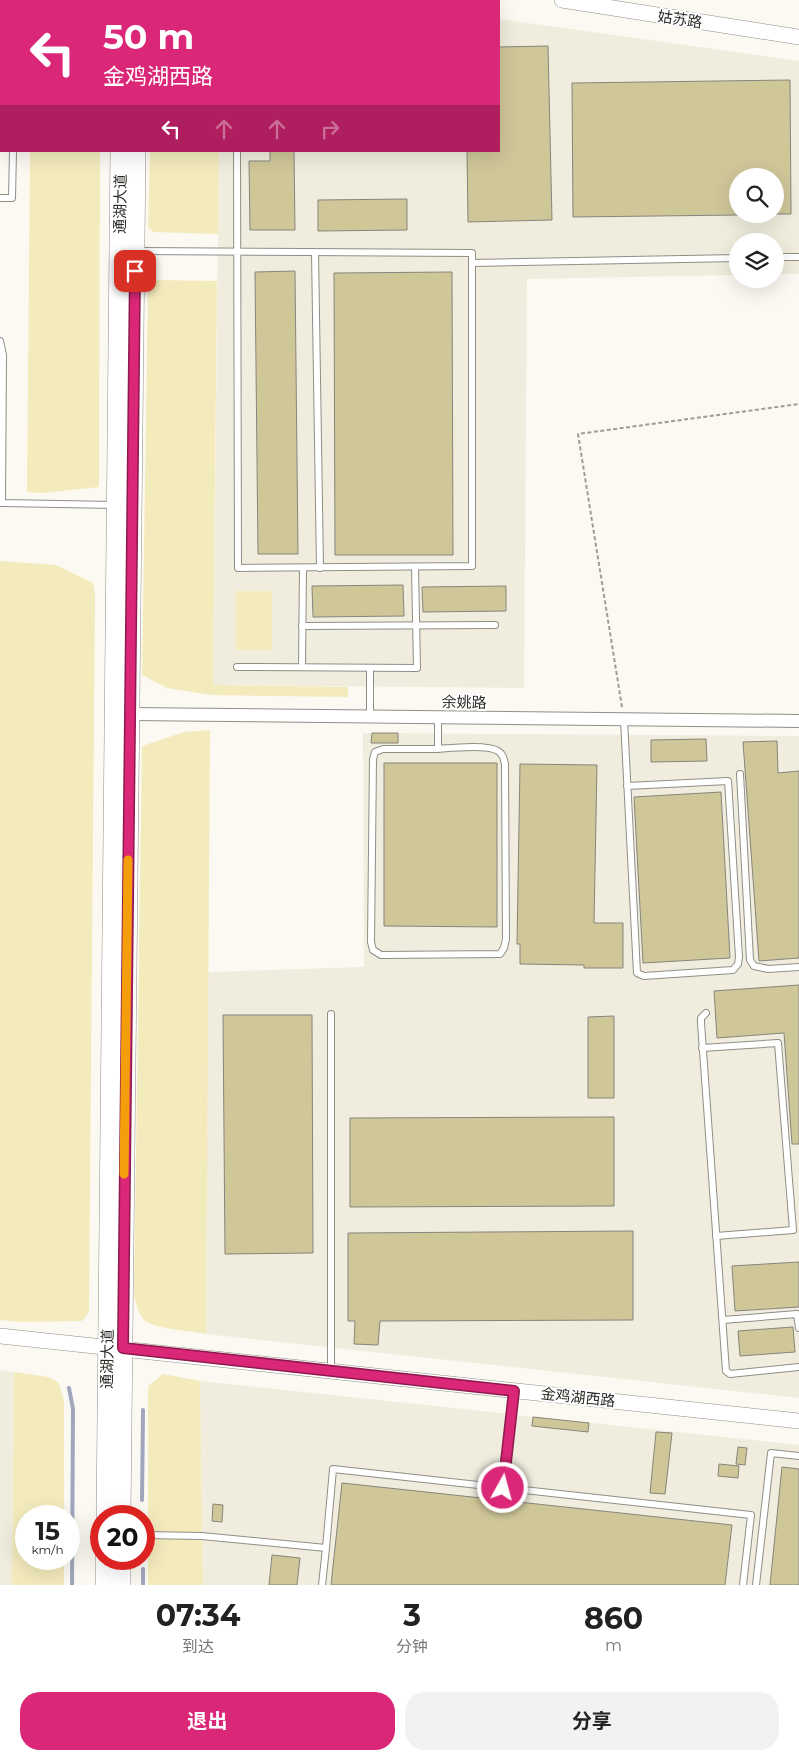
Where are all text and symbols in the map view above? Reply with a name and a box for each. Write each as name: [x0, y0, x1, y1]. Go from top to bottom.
street label: 姑苏路: [656, 6, 704, 32]
text: 50 m: [103, 15, 194, 58]
icon: left: [20, 20, 85, 85]
text: 金鸡湖西路: [103, 63, 213, 90]
icon: left: [157, 115, 185, 143]
icon: ahead: [210, 115, 238, 143]
icon: ahead: [263, 115, 291, 143]
icon: right: [316, 115, 344, 143]
map controls: [729, 168, 784, 288]
button: search: [729, 168, 784, 223]
street label: 通湖大道: [110, 174, 130, 234]
button: layers: [729, 233, 784, 288]
pin: [114, 250, 156, 292]
icon: arrive: [121, 257, 149, 285]
street label: 余姚路: [441, 692, 487, 712]
street label: 通湖大道: [97, 1329, 117, 1389]
street label: 金鸡湖西路: [540, 1384, 616, 1410]
position arrow: [476, 1461, 528, 1513]
speed limit sign: 20: [90, 1505, 155, 1570]
text: 15: [35, 1516, 60, 1546]
text: km/h: [31, 1542, 64, 1557]
text: 07:34: [156, 1597, 240, 1634]
text: 3: [403, 1597, 421, 1634]
text: 860: [584, 1600, 643, 1637]
text: m: [605, 1636, 622, 1655]
text: 到达: [182, 1637, 214, 1656]
text: 分钟: [396, 1637, 428, 1656]
button: 退出: [20, 1692, 395, 1750]
button: 分享: [405, 1692, 779, 1750]

